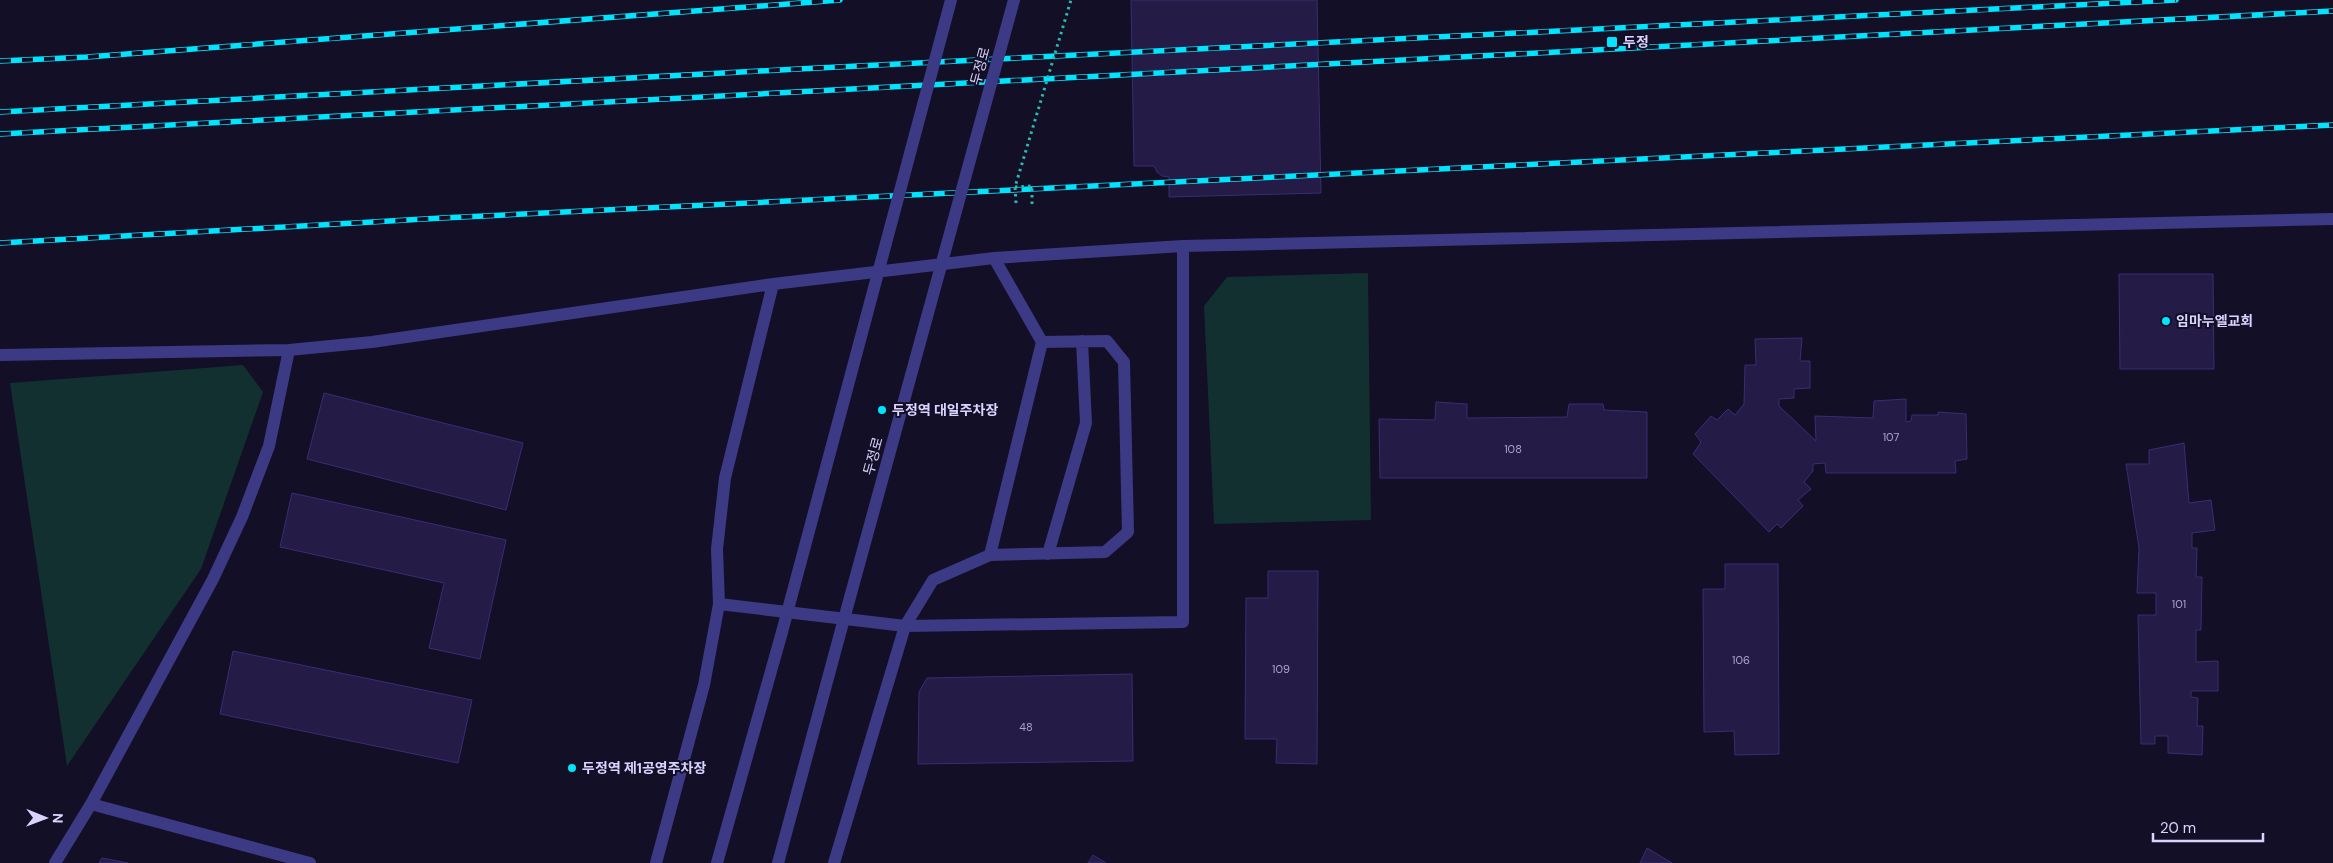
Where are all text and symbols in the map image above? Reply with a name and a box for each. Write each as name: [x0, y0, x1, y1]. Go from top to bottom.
place label: 두정: [1623, 33, 1649, 51]
marker: 두정: [1605, 35, 1619, 49]
street label: 두정로: [966, 45, 994, 87]
place label: 임마누엘교회: [2176, 312, 2253, 330]
marker: 임마누엘교회: [2160, 315, 2172, 327]
place label: 두정역 대일주차장: [892, 401, 998, 419]
marker: 두정역 대일주차장: [876, 404, 888, 416]
house number: 107: [1883, 430, 1899, 444]
street label: 두정로: [859, 435, 887, 477]
house number: 108: [1504, 442, 1522, 456]
house number: 101: [2172, 597, 2186, 611]
house number: 106: [1732, 653, 1750, 667]
house number: 109: [1272, 662, 1290, 676]
house number: 48: [1019, 720, 1033, 734]
place label: 두정역 제1공영주차장: [582, 759, 706, 777]
marker: 두정역 제1공영주차장: [566, 762, 578, 774]
north arrow: [20, 793, 70, 843]
scale bar: [2153, 810, 2263, 842]
text: N: [49, 813, 67, 823]
text: 20 m: [2160, 818, 2196, 838]

